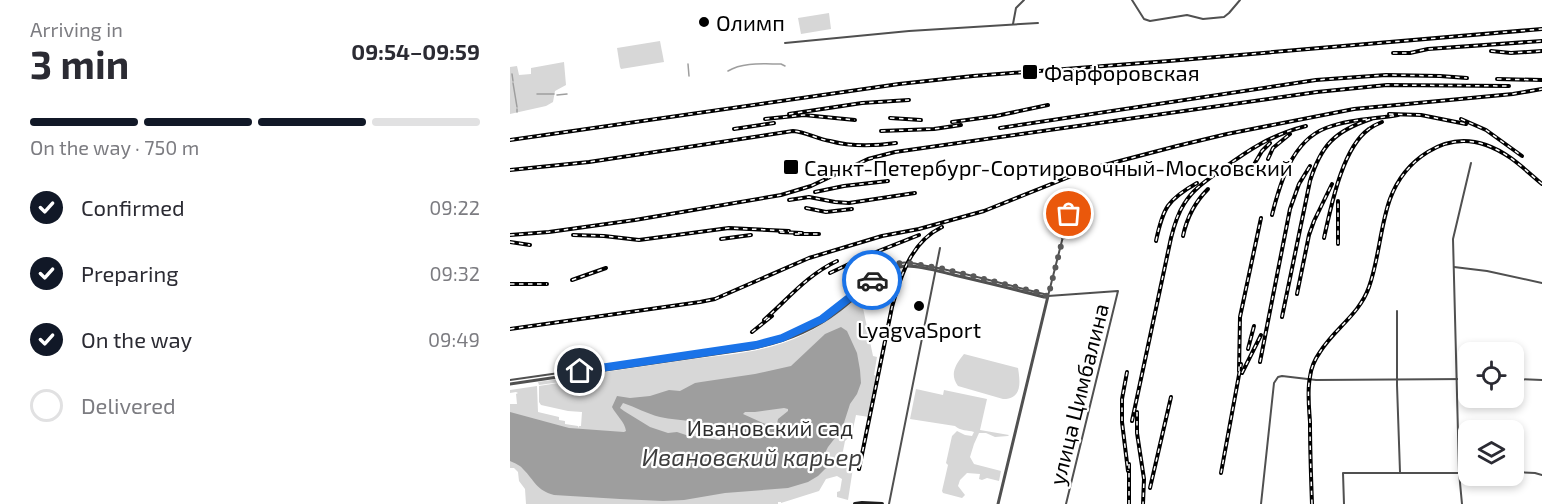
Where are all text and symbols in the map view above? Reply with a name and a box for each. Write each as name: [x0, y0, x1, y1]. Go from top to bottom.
place label: Олимп: [716, 9, 785, 35]
marker: Олимп: [697, 15, 711, 29]
text: Arriving in: [30, 17, 123, 41]
text: 09:54–09:59: [351, 38, 480, 64]
text: 3 min: [30, 40, 129, 87]
place label: Фарфоровская: [1044, 59, 1200, 85]
marker: Фарфоровская: [1021, 63, 1039, 81]
text: On the way · 750 m: [30, 135, 199, 159]
place label: Санкт-Петербург-Сортировочный-Московский: [804, 154, 1293, 181]
marker: Санкт-Петербург-Сортировочный-Московский: [782, 158, 800, 176]
pin: [1043, 188, 1094, 239]
icon: check: [30, 191, 63, 224]
text: Confirmed: [81, 194, 185, 220]
text: 09:22: [429, 195, 480, 219]
icon: bag: [1052, 197, 1085, 230]
courier: [842, 250, 902, 310]
icon: check: [30, 257, 63, 290]
text: Preparing: [81, 260, 179, 286]
text: 09:32: [429, 261, 480, 285]
icon: car: [856, 264, 889, 297]
marker: LyagvaSport: [912, 299, 926, 313]
street label: улица Цимбалина: [1043, 301, 1114, 488]
place label: LyagvaSport: [857, 316, 981, 342]
icon: check: [30, 323, 63, 356]
text: On the way: [81, 326, 192, 352]
text: 09:49: [428, 327, 480, 351]
map controls: [1458, 342, 1524, 486]
button: locate: [1458, 342, 1524, 408]
pin: [554, 345, 605, 396]
icon: home: [563, 354, 596, 387]
text: Delivered: [81, 392, 176, 418]
park label: Ивановский сад: [687, 414, 853, 440]
button: layers: [1458, 420, 1524, 486]
water label: Ивановский карьер: [642, 442, 862, 471]

